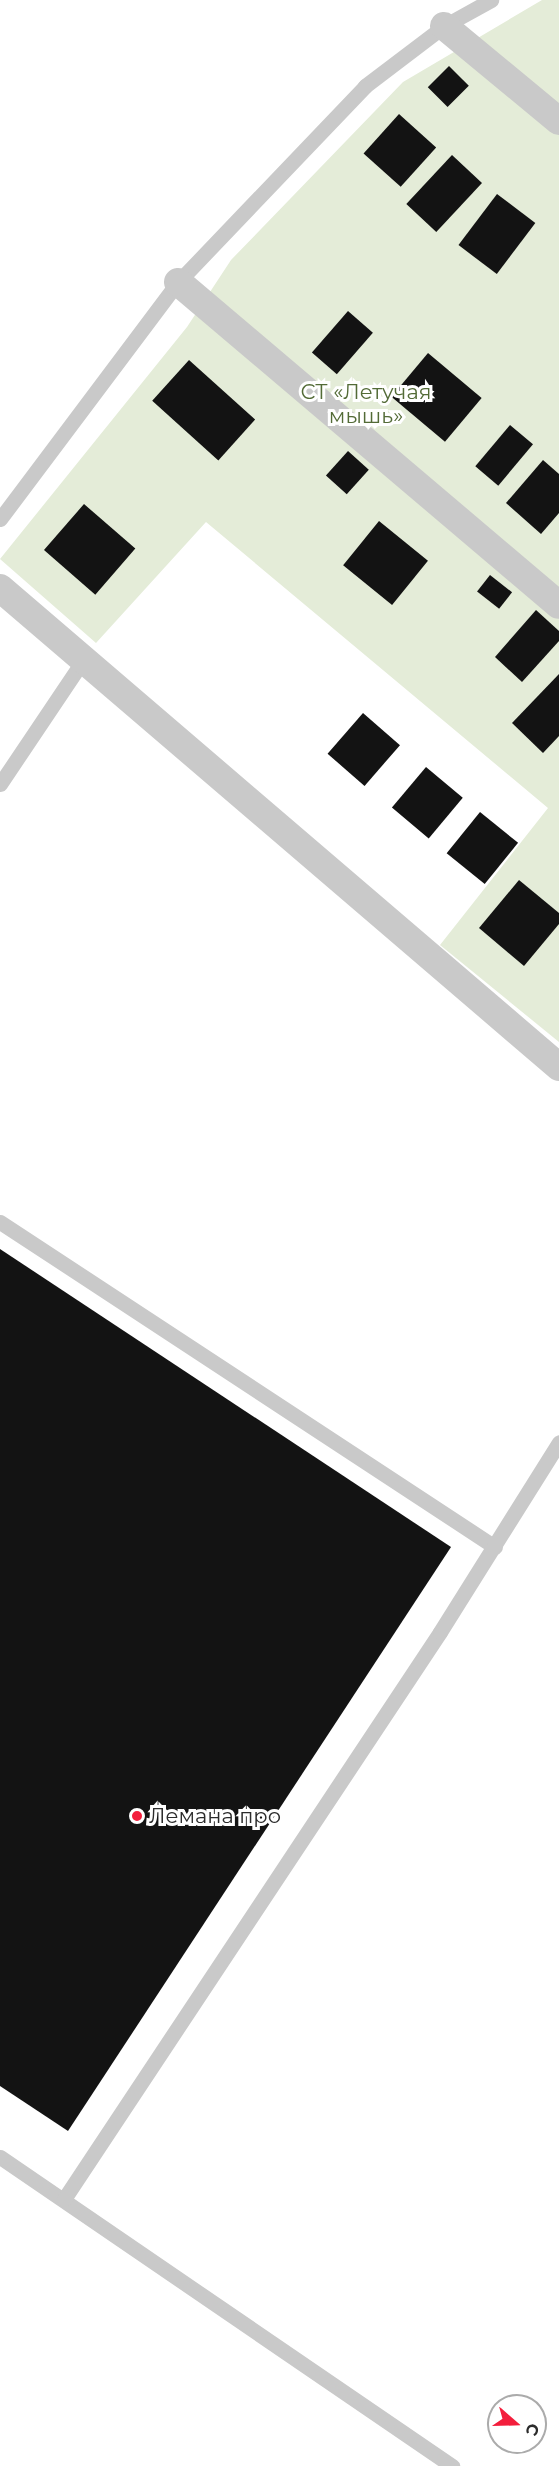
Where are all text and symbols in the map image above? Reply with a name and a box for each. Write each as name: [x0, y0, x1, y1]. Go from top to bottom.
park label: СТ «Летучая мышь»: [301, 379, 431, 429]
place label: Лемана про: [149, 1803, 281, 1829]
marker: Лемана про: [130, 1809, 144, 1823]
north arrow: [487, 2394, 547, 2454]
text: С: [522, 2421, 543, 2438]

